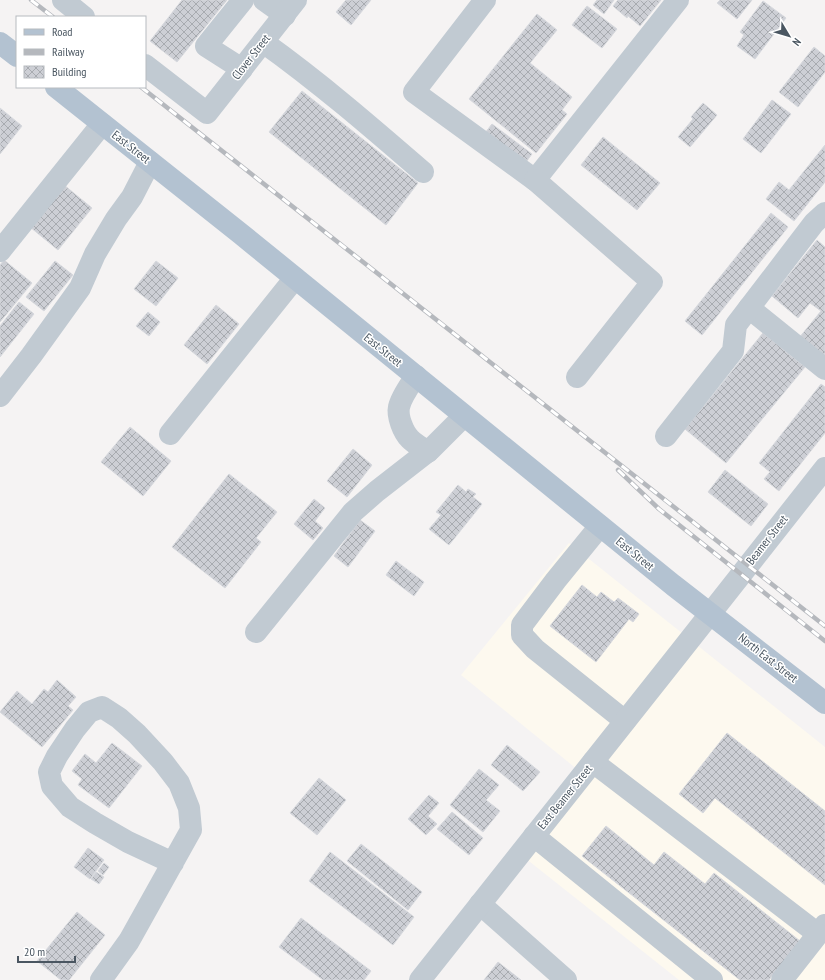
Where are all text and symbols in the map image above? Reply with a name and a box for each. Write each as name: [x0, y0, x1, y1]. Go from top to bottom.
legend: [16, 16, 146, 88]
north arrow: [769, 16, 809, 56]
text: Road: [52, 24, 72, 39]
street label: Clover Street: [228, 30, 273, 82]
text: N: [790, 36, 804, 49]
text: Railway: [52, 44, 85, 59]
text: Building: [52, 64, 87, 79]
street label: East Street: [109, 127, 154, 167]
street label: East Street: [361, 330, 406, 370]
street label: Beamer Street: [743, 511, 791, 568]
street label: East Street: [613, 534, 658, 574]
street label: North East Street: [736, 630, 801, 686]
street label: East Beamer Street: [534, 761, 596, 832]
scale bar: [18, 938, 75, 964]
text: 20 m: [24, 944, 45, 959]

